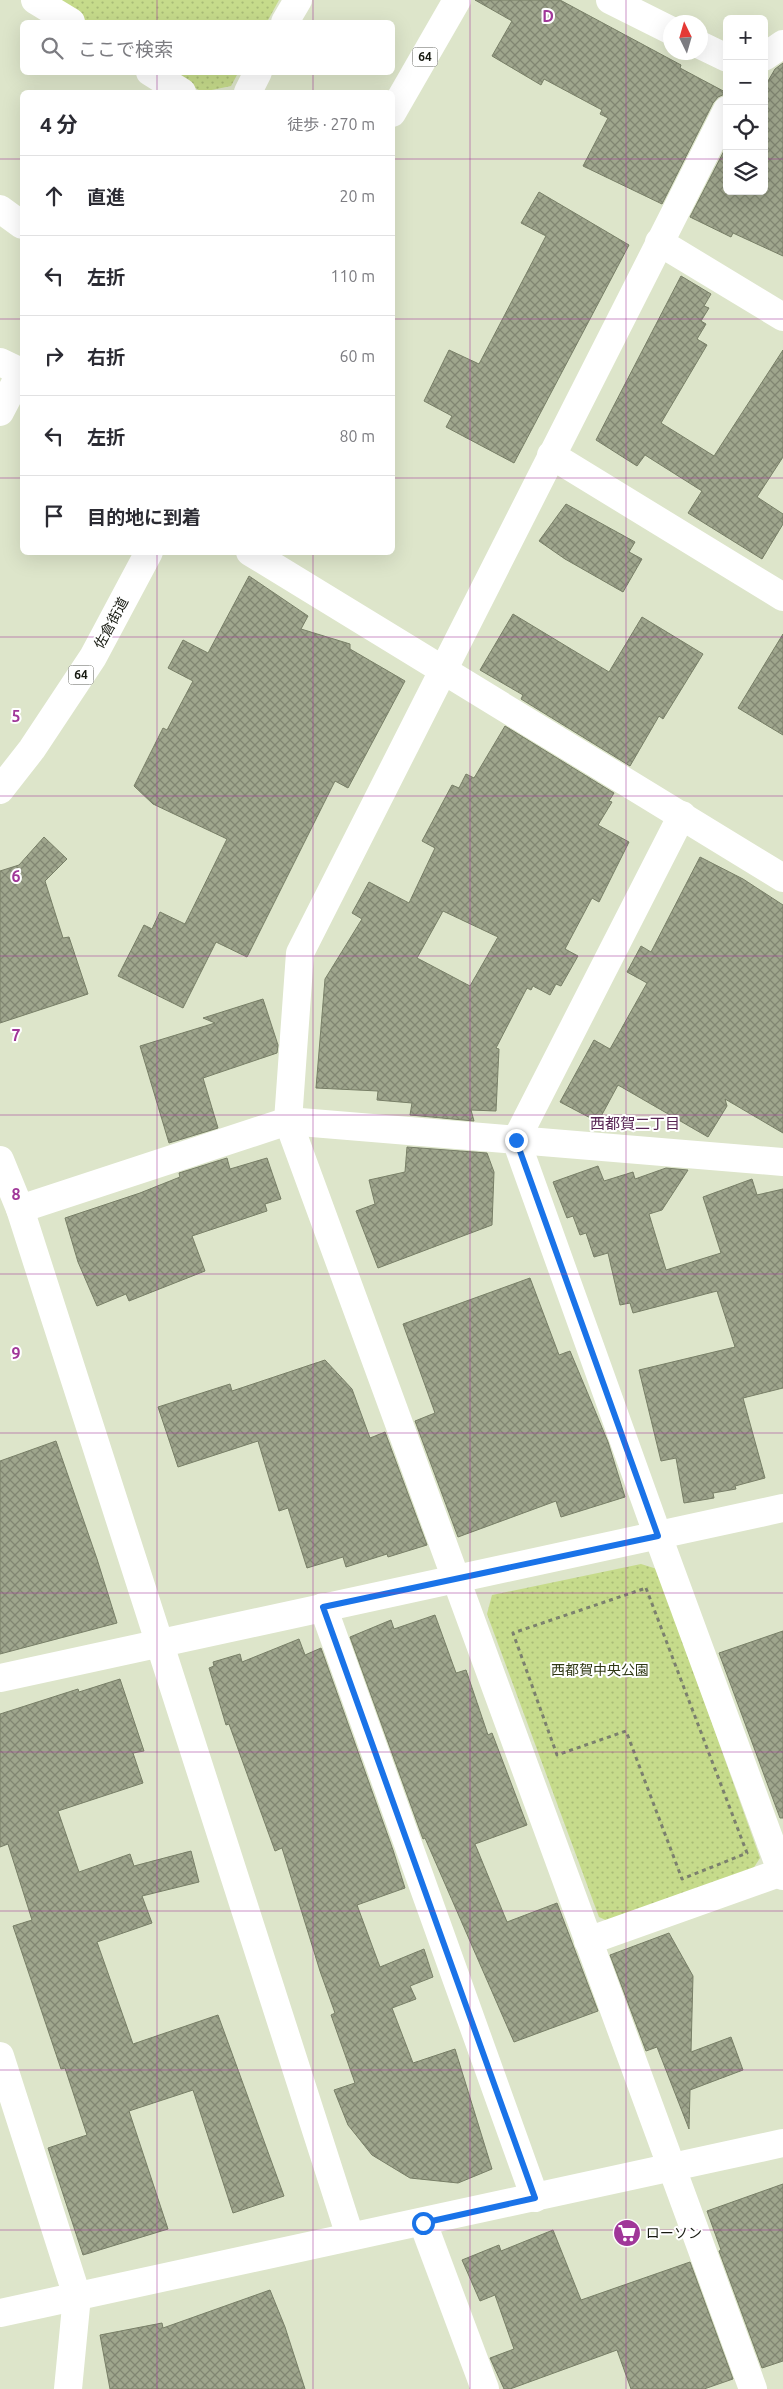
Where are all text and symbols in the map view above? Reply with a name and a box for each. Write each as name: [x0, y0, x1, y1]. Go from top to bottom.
text: D: [542, 7, 554, 25]
north arrow: [663, 15, 708, 60]
map controls: [723, 15, 768, 195]
button: +: [723, 15, 768, 60]
search box: [20, 20, 395, 75]
icon: search: [38, 34, 66, 62]
text: ここで検索: [78, 38, 173, 60]
road number: 64: [412, 48, 438, 66]
button: −: [723, 60, 768, 105]
button: locate: [723, 105, 768, 150]
text: 4 分: [40, 112, 78, 136]
text: 徒歩 · 270 m: [287, 115, 375, 133]
button: layers: [723, 150, 768, 195]
icon: ahead: [40, 182, 68, 210]
text: 直進: [87, 186, 125, 208]
text: 20 m: [339, 187, 375, 205]
icon: left: [40, 262, 68, 290]
text: 左折: [87, 266, 125, 288]
text: 110 m: [330, 267, 375, 285]
icon: right: [40, 342, 68, 370]
text: 右折: [87, 346, 125, 368]
text: 60 m: [339, 347, 375, 365]
icon: left: [40, 422, 68, 450]
text: 左折: [87, 426, 125, 448]
text: 80 m: [339, 427, 375, 445]
icon: arrive: [40, 502, 68, 530]
text: 目的地に到着: [87, 506, 201, 528]
street label: 佐倉街道: [91, 595, 131, 651]
road number: 64: [68, 666, 94, 684]
text: 5: [11, 707, 21, 725]
text: 6: [11, 867, 21, 885]
text: 7: [11, 1026, 21, 1044]
district label: 西都賀二丁目: [590, 1115, 680, 1132]
route end: [505, 1129, 528, 1152]
text: 8: [11, 1185, 21, 1203]
text: 9: [11, 1344, 21, 1362]
park label: 西都賀中央公園: [551, 1662, 649, 1678]
route start: [412, 2212, 435, 2235]
supermarket icon: ローソン: [612, 2218, 642, 2248]
place label: ローソン: [646, 2225, 702, 2241]

